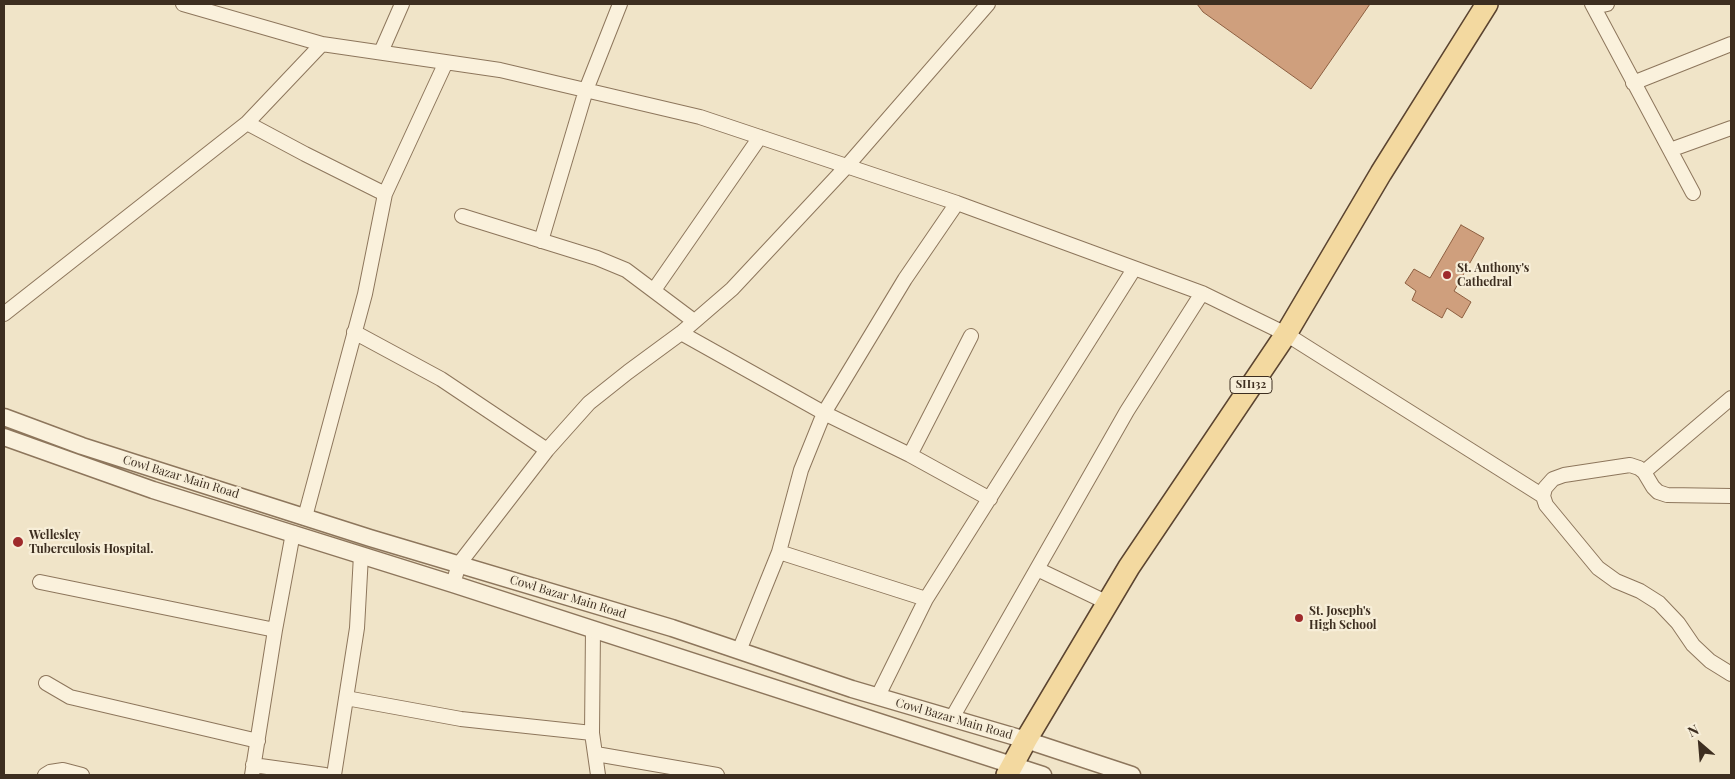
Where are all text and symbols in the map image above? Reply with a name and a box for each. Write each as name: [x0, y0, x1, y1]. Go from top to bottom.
place label: St. Anthony's Cathedral: [1457, 261, 1529, 289]
marker: St. Anthony's Cathedral: [1441, 269, 1453, 281]
road number: SH132: [1230, 376, 1272, 394]
street label: Cowl Bazar Main Road: [121, 452, 241, 502]
place label: Wellesley Tuberculosis Hospital.: [29, 528, 154, 556]
marker: Wellesley Tuberculosis Hospital.: [11, 535, 25, 549]
street label: Cowl Bazar Main Road: [508, 572, 628, 622]
place label: St. Joseph's High School: [1309, 604, 1377, 632]
marker: St. Joseph's High School: [1293, 612, 1305, 624]
street label: Cowl Bazar Main Road: [894, 695, 1014, 743]
north arrow: [1675, 719, 1725, 769]
text: N: [1684, 719, 1702, 741]

